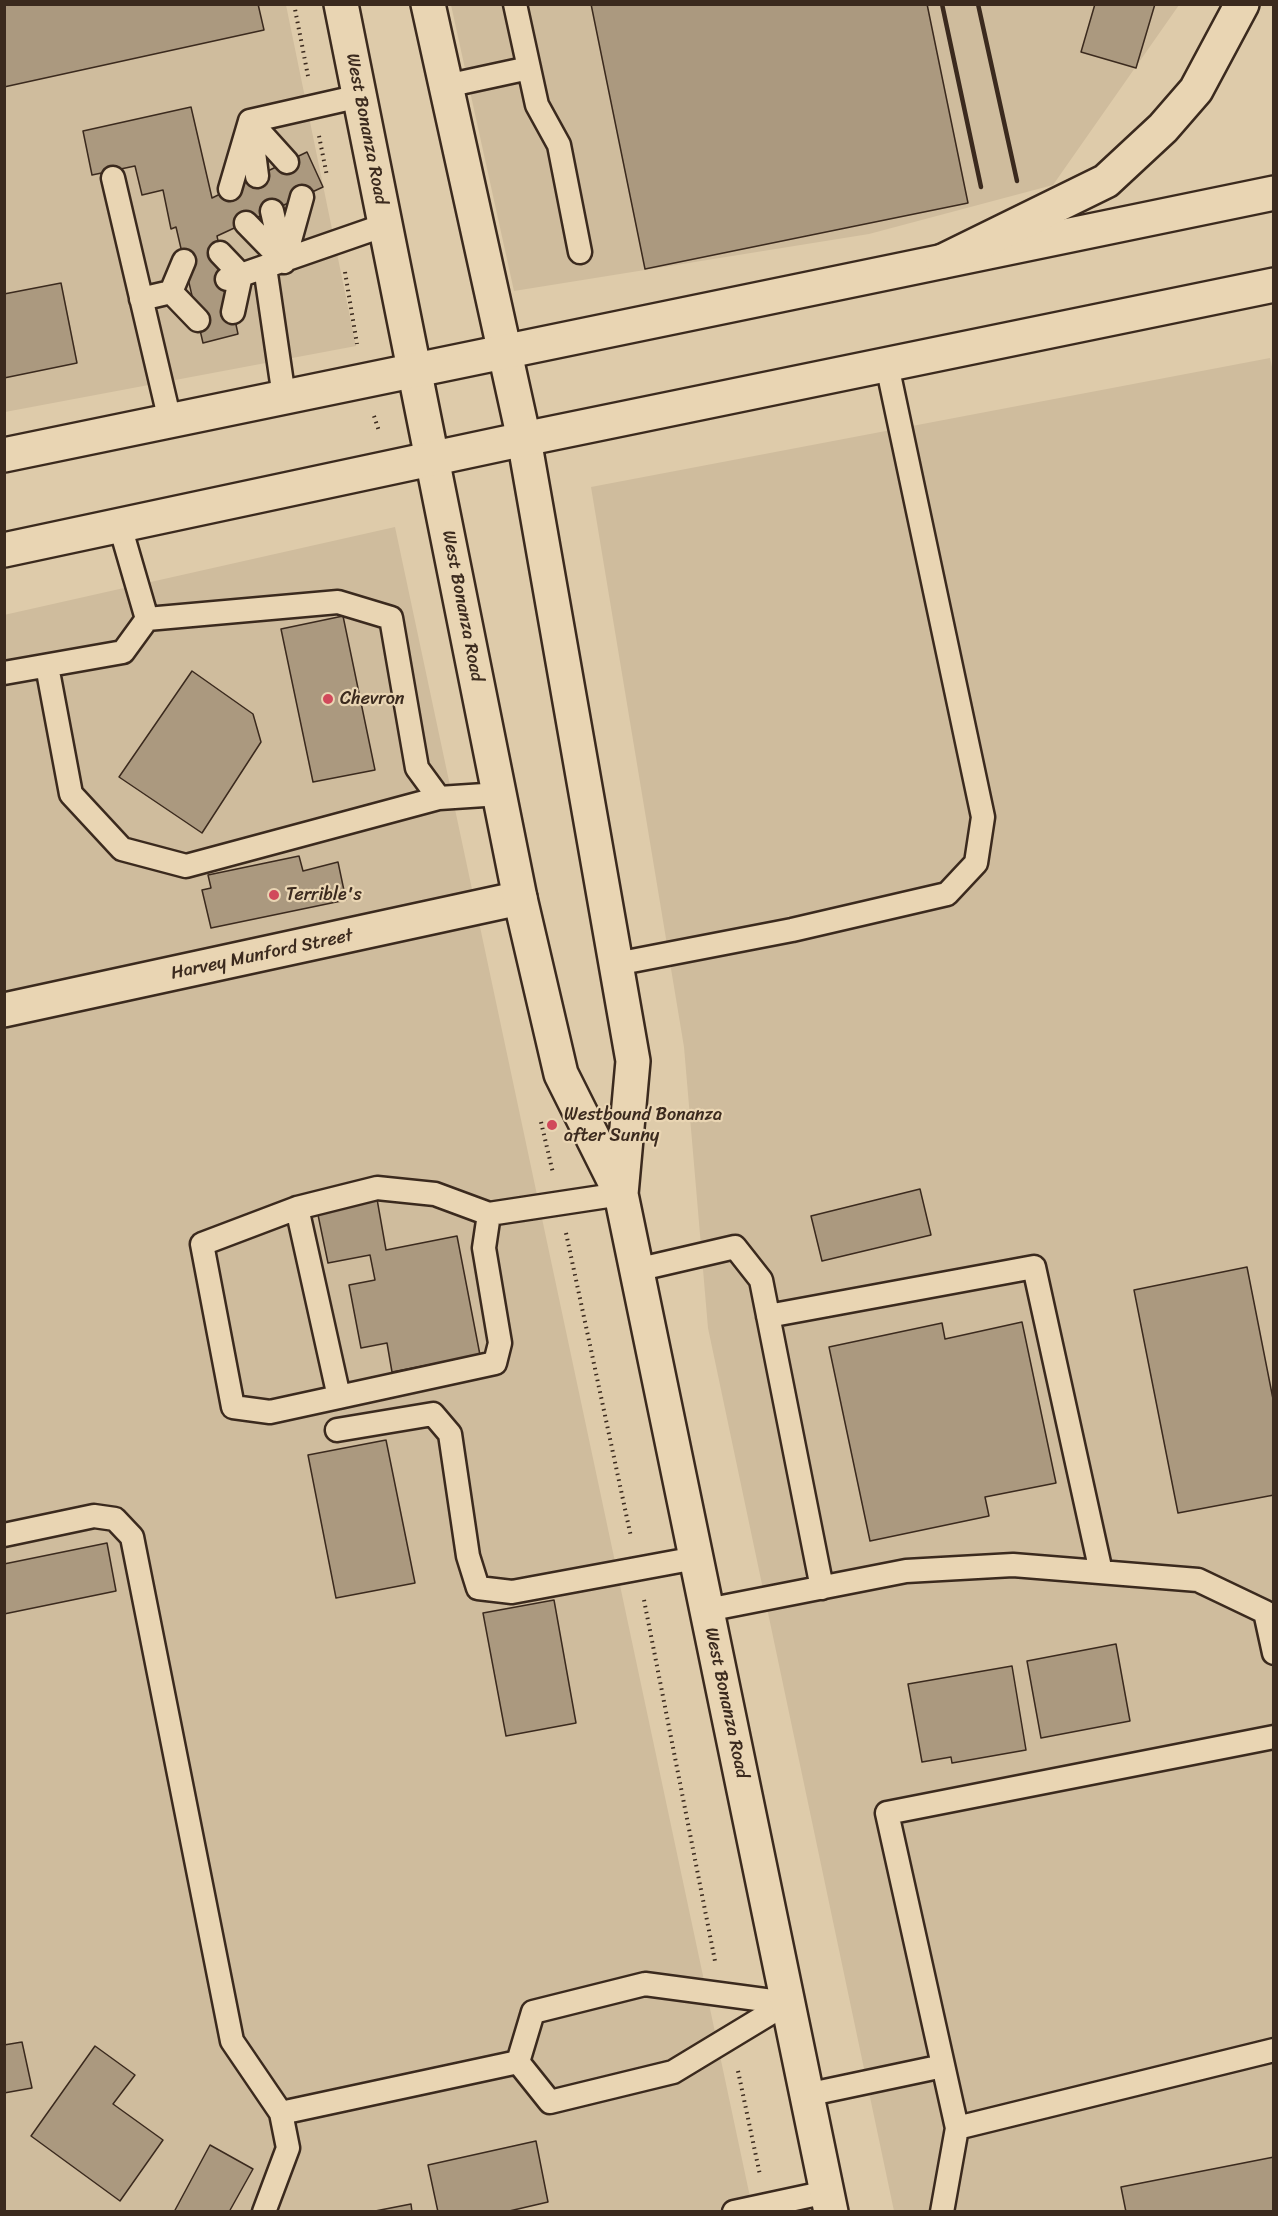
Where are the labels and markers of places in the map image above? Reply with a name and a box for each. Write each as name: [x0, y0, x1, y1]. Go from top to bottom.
place label: Chevron: [340, 688, 405, 710]
marker: Chevron: [321, 692, 335, 706]
place label: Terrible's: [286, 884, 362, 906]
marker: Terrible's: [267, 888, 281, 902]
place label: Westbound Bonanza after Sunny: [564, 1104, 722, 1146]
marker: Westbound Bonanza after Sunny: [545, 1118, 559, 1132]

